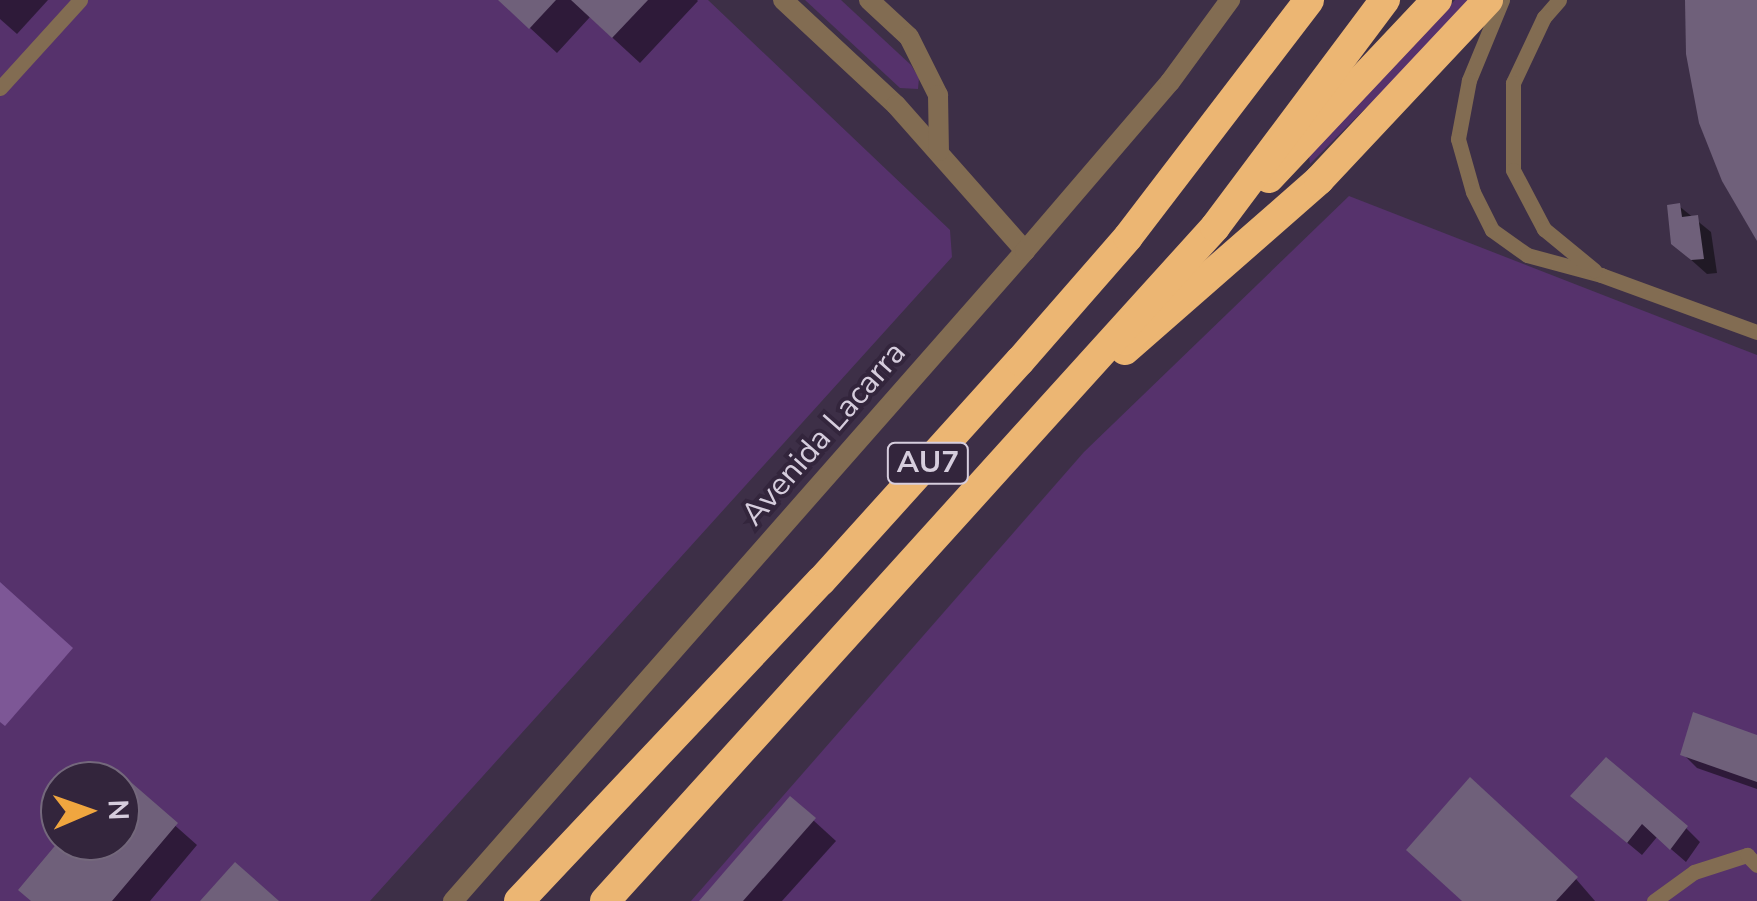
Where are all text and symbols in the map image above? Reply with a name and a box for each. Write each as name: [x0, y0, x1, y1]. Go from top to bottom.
street label: Avenida Lacarra: [734, 334, 914, 534]
road number: AU7: [886, 438, 970, 488]
north arrow: [40, 761, 140, 861]
text: N: [99, 799, 137, 821]

